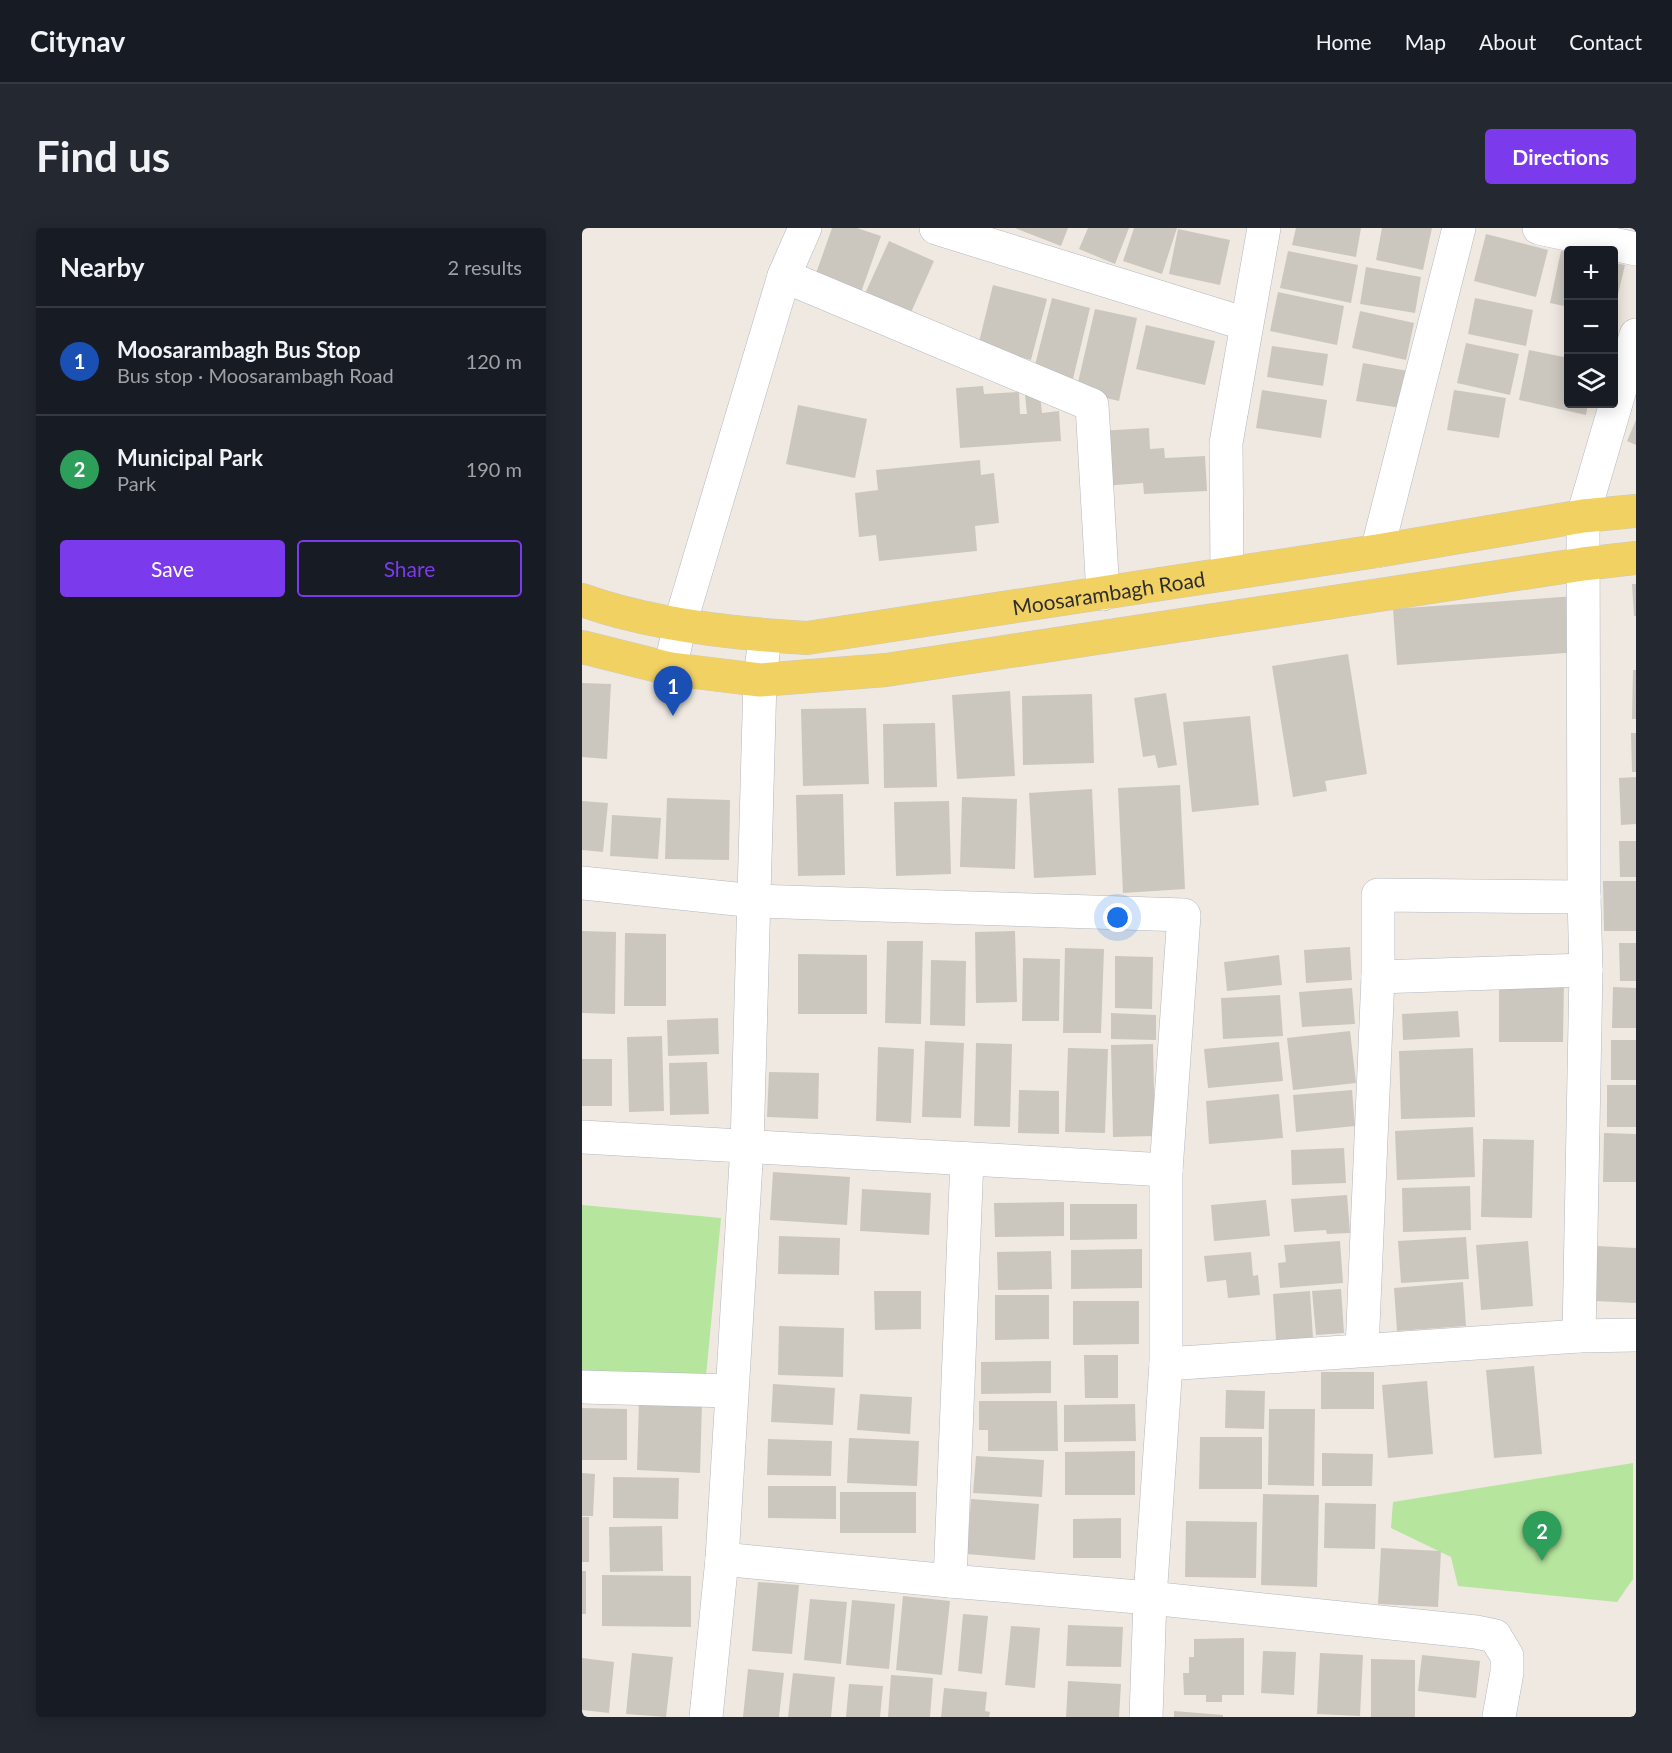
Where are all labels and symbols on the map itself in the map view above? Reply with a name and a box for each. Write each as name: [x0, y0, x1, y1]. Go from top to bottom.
street label: Moosarambagh Road: [1011, 565, 1207, 619]
pin: 1: [654, 666, 692, 716]
your location: [1103, 903, 1132, 932]
pin: 2: [1522, 1512, 1562, 1561]

